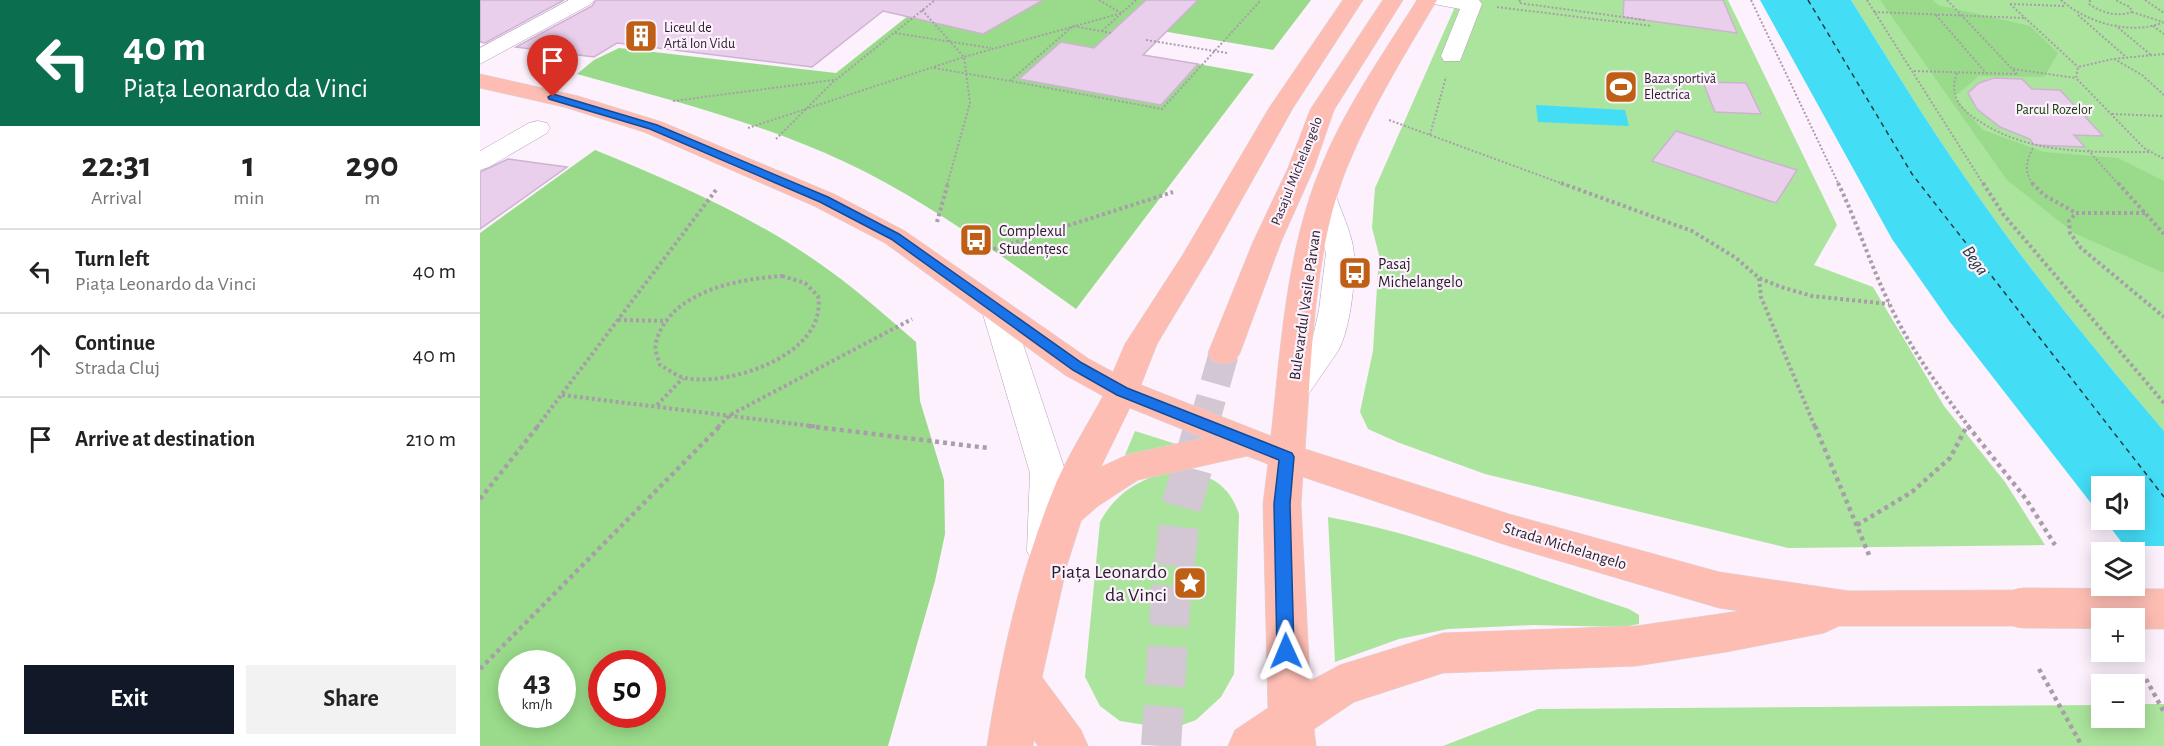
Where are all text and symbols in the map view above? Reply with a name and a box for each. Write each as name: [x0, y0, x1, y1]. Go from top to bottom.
building icon: Liceul de Artă Ion Vidu: [623, 18, 659, 54]
place label: Liceul de Artă Ion Vidu: [664, 21, 735, 51]
icon: left: [24, 24, 102, 102]
text: 40 m: [123, 26, 206, 68]
pin: [527, 35, 578, 97]
icon: arrive: [536, 44, 569, 77]
sports icon: Baza sportivă Electrica: [1603, 69, 1639, 105]
place label: Baza sportivă Electrica: [1644, 72, 1717, 102]
text: Piața Leonardo da Vinci: [123, 75, 368, 102]
park label: Parcul Rozelor: [2016, 103, 2093, 117]
street label: Pasajul Michelangelo: [1269, 115, 1325, 227]
text: 22:31: [81, 147, 152, 183]
text: 1: [242, 147, 255, 183]
text: 290: [346, 147, 399, 183]
text: Arrival: [91, 188, 142, 208]
text: min: [233, 188, 264, 208]
text: m: [364, 188, 380, 208]
bus stop icon: Complexul Studențesc: [958, 222, 994, 258]
place label: Complexul Studențesc: [999, 223, 1068, 259]
street label: Bulevardul Vasile Pârvan: [1287, 229, 1323, 381]
water label: Bega: [1958, 243, 1992, 279]
text: Turn left: [75, 248, 149, 270]
icon: left: [24, 255, 57, 288]
bus stop icon: Pasaj Michelangelo: [1337, 255, 1373, 291]
place label: Pasaj Michelangelo: [1378, 256, 1463, 290]
text: 40 m: [413, 260, 456, 282]
text: Piața Leonardo da Vinci: [75, 274, 256, 294]
text: Continue: [75, 332, 155, 354]
icon: ahead: [24, 339, 57, 372]
text: 40 m: [413, 344, 456, 366]
text: Strada Cluj: [75, 358, 160, 378]
icon: arrive: [24, 423, 57, 456]
text: Arrive at destination: [75, 428, 255, 450]
text: 210 m: [406, 428, 456, 450]
map controls: [2091, 476, 2145, 728]
button: sound: [2091, 476, 2145, 530]
street label: Strada Michelangelo: [1501, 520, 1629, 572]
button: layers: [2091, 542, 2145, 596]
place label: Piața Leonardo da Vinci: [1051, 562, 1167, 605]
place icon: Piața Leonardo da Vinci: [1172, 565, 1208, 601]
button: +: [2091, 608, 2145, 662]
position arrow: [1254, 619, 1318, 683]
speed limit sign: 50: [588, 650, 666, 728]
button: Exit: [24, 665, 234, 734]
button: Share: [246, 665, 456, 734]
text: 43: [523, 667, 551, 697]
button: −: [2091, 674, 2145, 728]
text: km/h: [522, 697, 552, 712]

